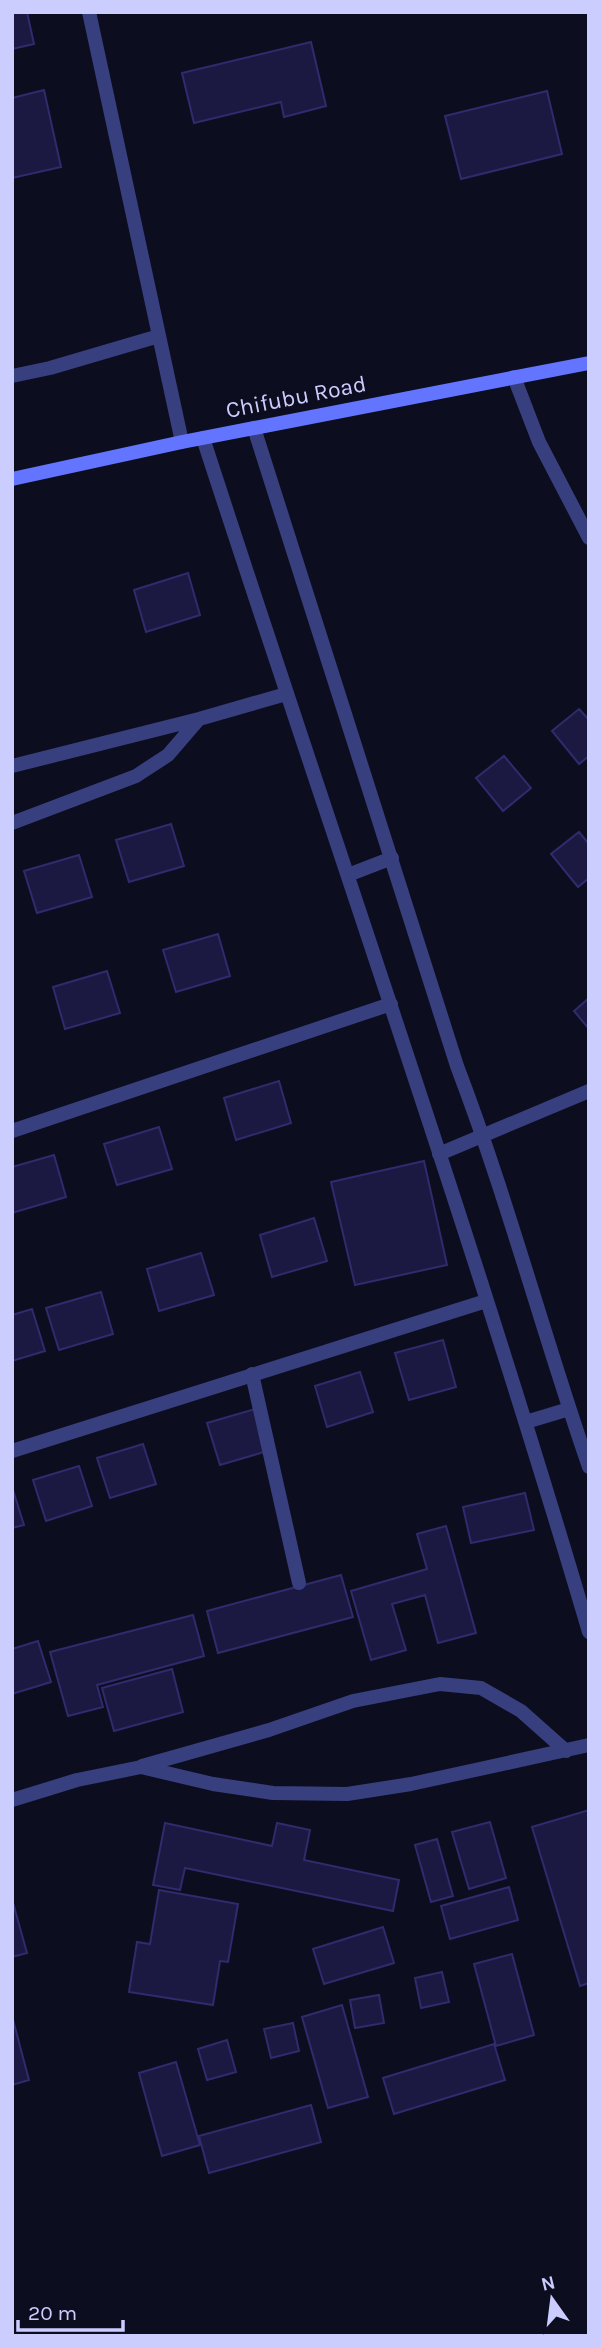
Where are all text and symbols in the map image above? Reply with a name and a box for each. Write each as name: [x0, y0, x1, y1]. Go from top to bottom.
street label: Chifubu Road: [223, 370, 369, 424]
north arrow: [517, 2264, 587, 2334]
text: N: [539, 2271, 557, 2296]
scale bar: [18, 2288, 122, 2332]
text: 20 m: [28, 2301, 77, 2325]

